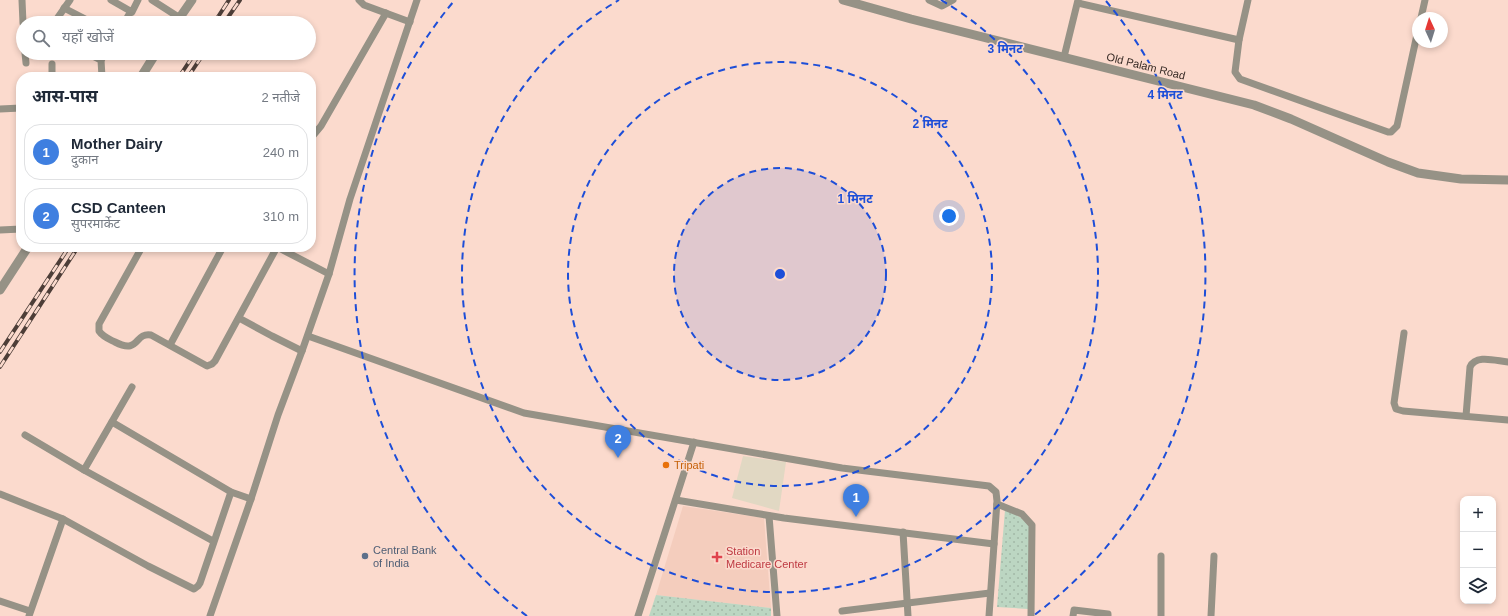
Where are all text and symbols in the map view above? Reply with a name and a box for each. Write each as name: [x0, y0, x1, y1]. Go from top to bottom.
north arrow: [1412, 12, 1448, 48]
search box: [16, 16, 316, 60]
icon: search: [30, 27, 52, 49]
text: यहाँ खोजें: [62, 28, 114, 45]
text: 3 मिनट: [987, 41, 1023, 56]
street label: Old Palam Road: [1105, 50, 1187, 82]
text: आस-पास: [32, 87, 98, 106]
text: 4 मिनट: [1147, 87, 1183, 102]
text: 2 नतीजे: [262, 90, 300, 105]
text: 2 मिनट: [912, 116, 948, 131]
text: Mother Dairy: [71, 135, 163, 152]
text: 1: [42, 145, 50, 160]
text: 240 m: [263, 145, 299, 160]
text: दुकान: [71, 152, 98, 167]
text: 1 मिनट: [837, 191, 873, 206]
text: CSD Canteen: [71, 199, 166, 216]
your location: [939, 206, 959, 226]
text: 2: [42, 209, 50, 224]
text: 310 m: [263, 209, 299, 224]
text: सुपरमार्केट: [71, 216, 120, 231]
centre of rings: [773, 267, 787, 281]
pin: 2: [605, 425, 631, 458]
place label: Tripati: [674, 459, 704, 471]
marker: Tripati: [661, 460, 671, 470]
pin: 1: [843, 484, 869, 517]
map controls: [1460, 496, 1496, 604]
button: +: [1460, 496, 1496, 532]
button: −: [1460, 532, 1496, 568]
place label: Central Bank of India: [373, 544, 437, 569]
place label: Station Medicare Center: [726, 545, 808, 570]
marker: Central Bank of India: [360, 551, 370, 561]
marker: Station Medicare Center: [711, 551, 723, 563]
button: layers: [1460, 568, 1496, 604]

